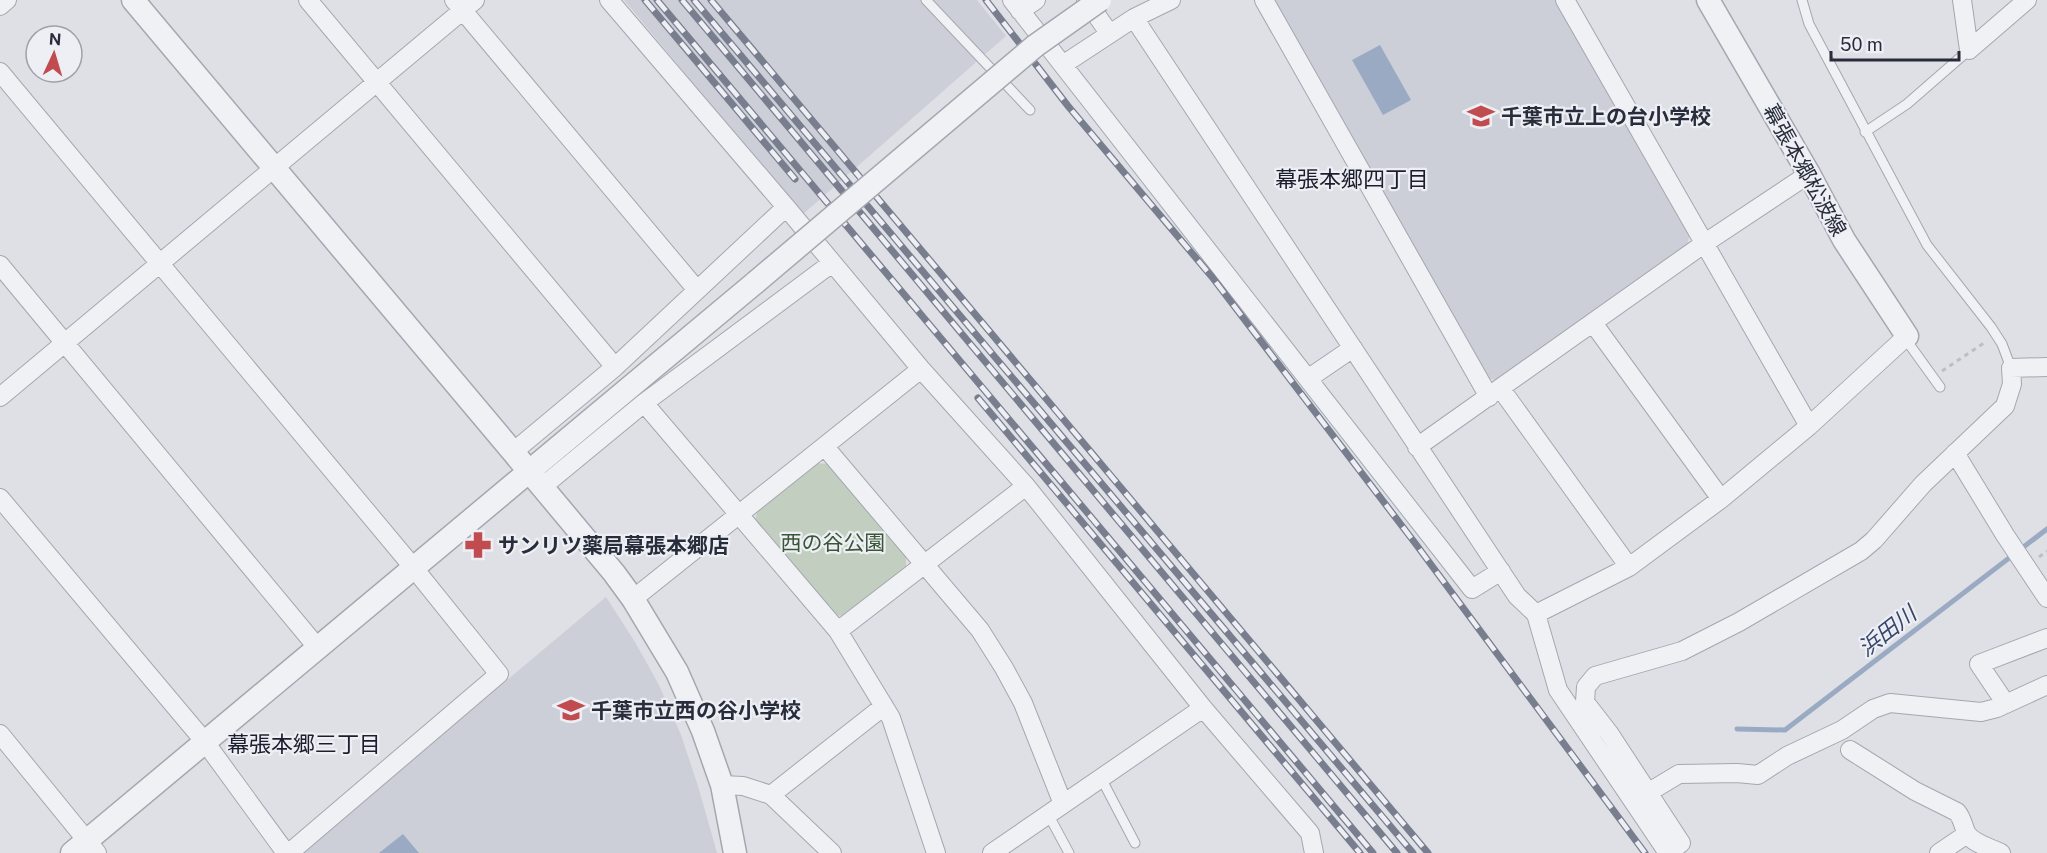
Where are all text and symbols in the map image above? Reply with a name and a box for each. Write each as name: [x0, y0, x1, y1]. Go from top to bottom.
north arrow: [24, 24, 84, 84]
scale bar: [1831, 24, 1958, 62]
text: N: [48, 30, 62, 49]
text: 50 m: [1840, 34, 1883, 55]
street label: 幕張本郷松波線: [1758, 100, 1852, 240]
school or university icon: 千葉市立上の台小学校: [1466, 101, 1496, 131]
place label: 千葉市立上の台小学校: [1501, 104, 1711, 129]
district label: 幕張本郷四丁目: [1275, 166, 1429, 192]
pharmacy icon: サンリツ薬局幕張本郷店: [463, 530, 493, 560]
park label: 西の谷公園: [781, 530, 886, 555]
place label: サンリツ薬局幕張本郷店: [498, 533, 729, 558]
water label: 浜田川: [1853, 599, 1923, 662]
school or university icon: 千葉市立西の谷小学校: [556, 695, 586, 725]
place label: 千葉市立西の谷小学校: [591, 698, 801, 723]
district label: 幕張本郷三丁目: [227, 731, 381, 757]

